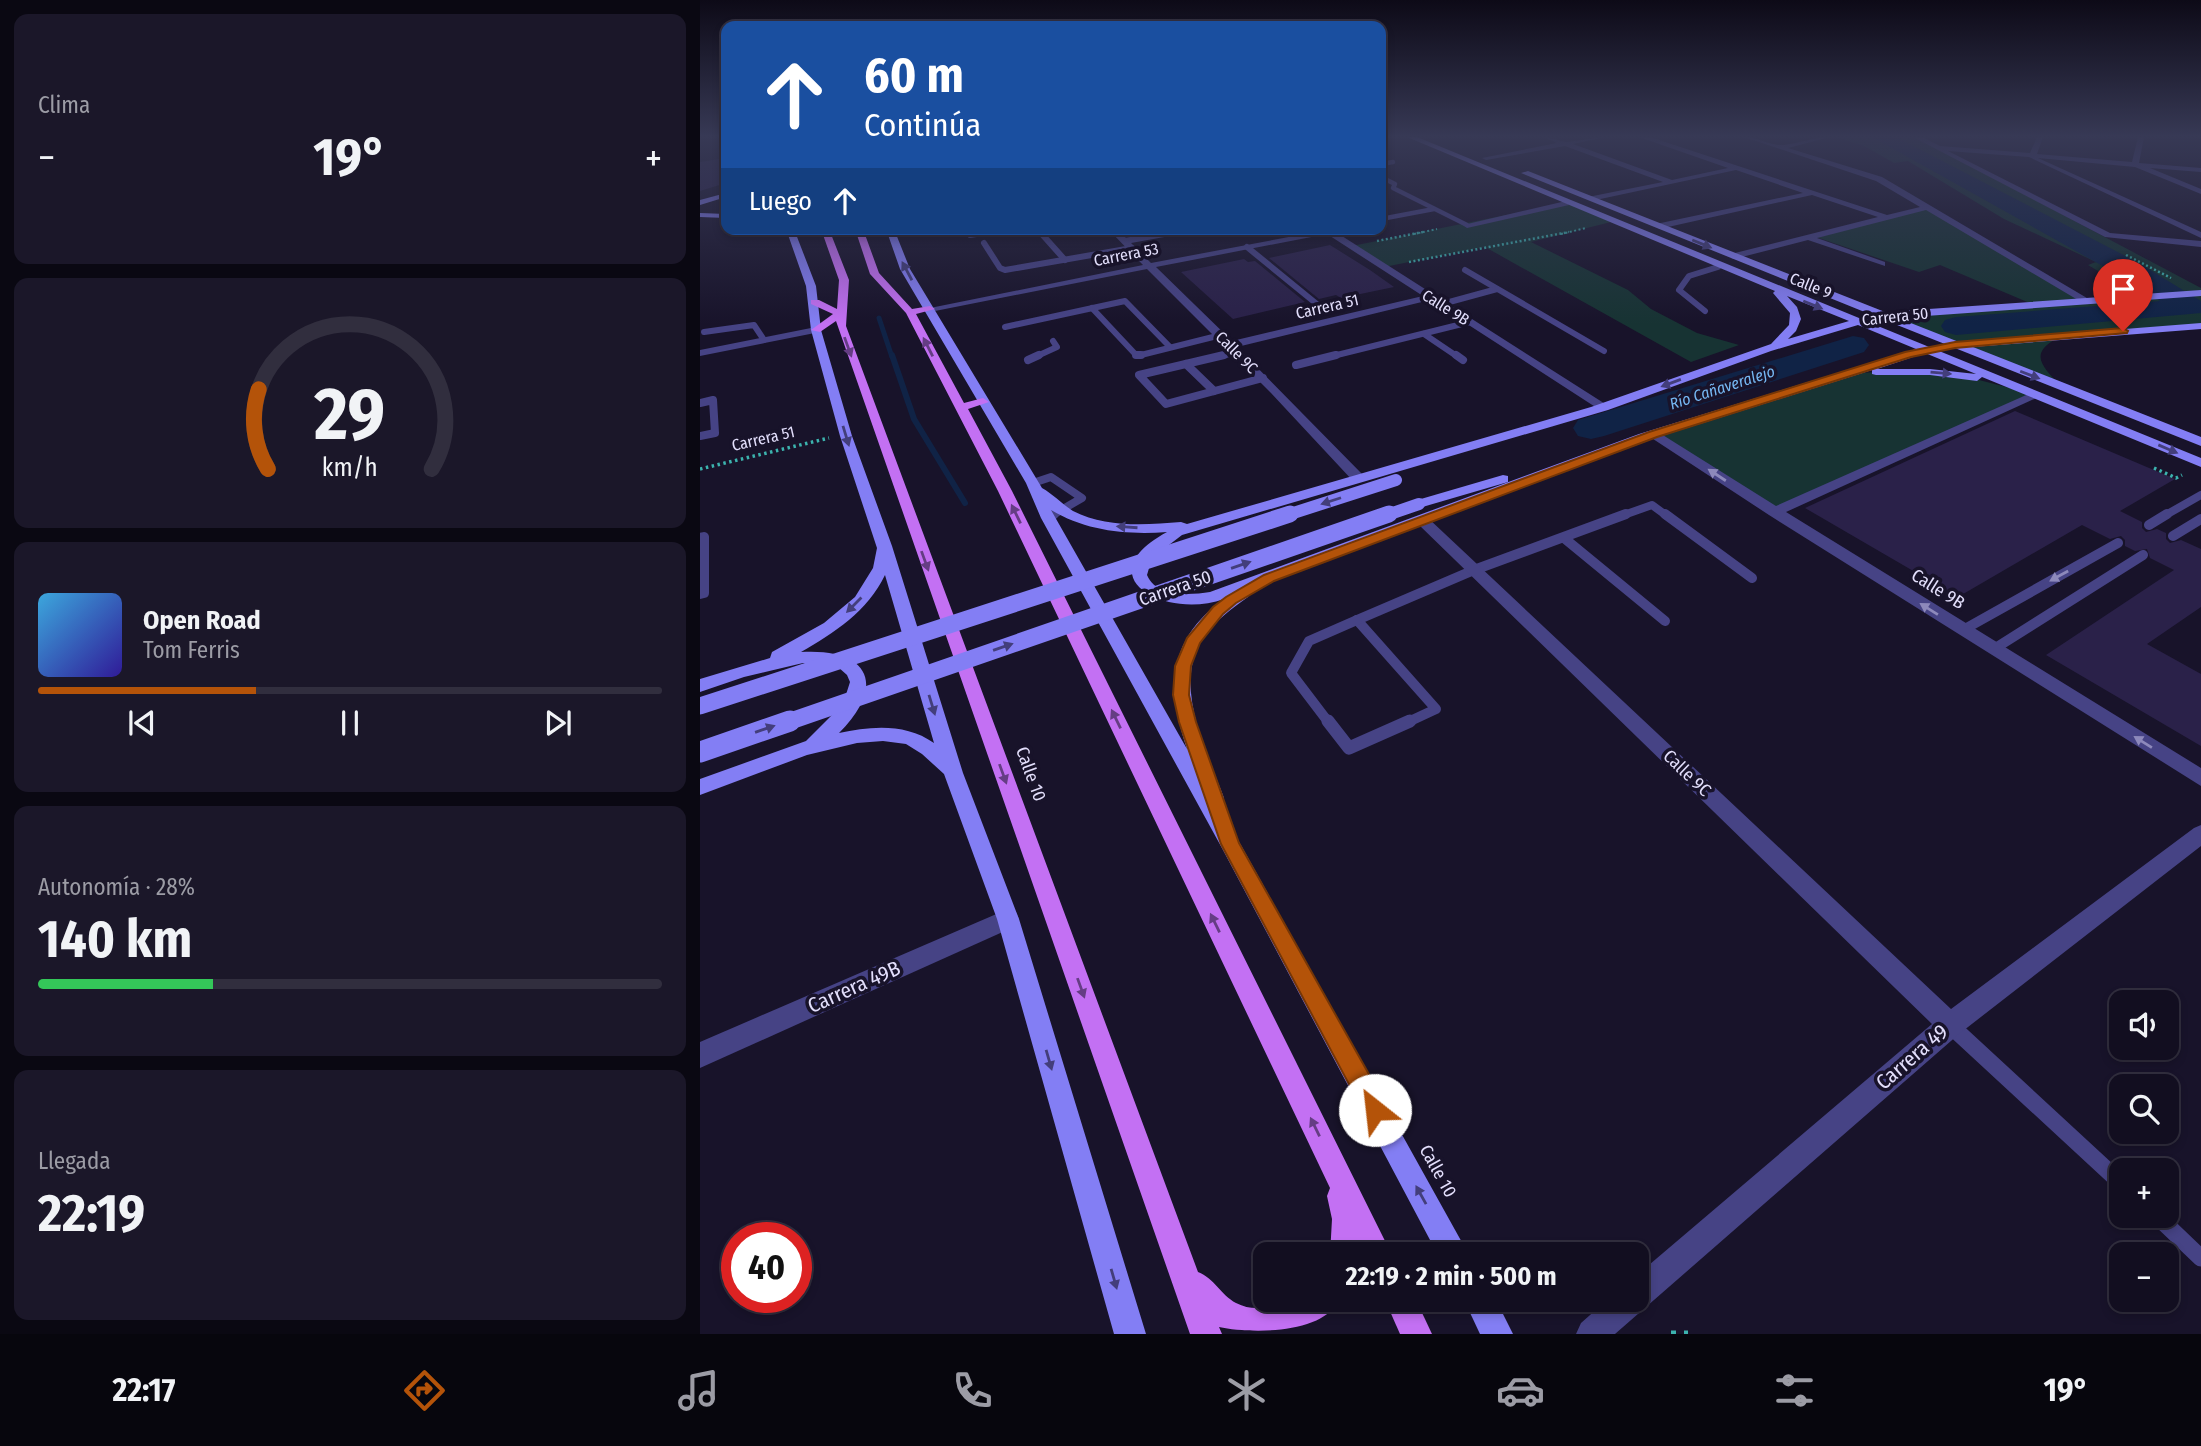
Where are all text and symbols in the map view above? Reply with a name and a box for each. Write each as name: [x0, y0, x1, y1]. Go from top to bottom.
text: 60 m: [864, 46, 964, 105]
icon: ahead: [749, 49, 840, 140]
text: Clima: [38, 91, 90, 119]
text: Continúa: [864, 106, 981, 144]
text: 19°: [313, 126, 387, 189]
text: −: [38, 135, 55, 181]
text: +: [645, 135, 662, 181]
icon: ahead: [826, 182, 864, 220]
text: Luego: [749, 186, 812, 217]
one-way arrow: [1692, 238, 1713, 249]
street label: Carrera 53: [1092, 239, 1160, 270]
pin: [2093, 259, 2153, 331]
one-way arrow: [901, 261, 913, 280]
street label: Calle 9: [1787, 269, 1835, 302]
icon: arrive: [2104, 270, 2142, 308]
street label: Calle 9B: [1419, 286, 1473, 329]
street label: Carrera 51: [1294, 290, 1360, 323]
one-way arrow: [1803, 299, 1824, 310]
street label: Carrera 50: [1861, 304, 1929, 329]
street label: Calle 9C: [1212, 327, 1262, 377]
one-way arrow: [843, 336, 854, 357]
one-way arrow: [922, 337, 933, 357]
water label: Río Cañaveralejo: [1667, 362, 1777, 413]
one-way arrow: [1930, 368, 1952, 379]
one-way arrow: [2020, 369, 2041, 380]
text: 29: [314, 371, 385, 458]
one-way arrow: [1660, 378, 1681, 389]
street label: Carrera 51: [730, 422, 796, 455]
one-way arrow: [842, 426, 852, 447]
one-way arrow: [2158, 444, 2179, 455]
text: km/h: [322, 453, 378, 483]
one-way arrow: [1707, 469, 1726, 482]
one-way arrow: [1321, 497, 1342, 507]
one-way arrow: [1010, 504, 1022, 524]
one-way arrow: [1116, 521, 1138, 532]
one-way arrow: [920, 550, 931, 571]
one-way arrow: [1231, 559, 1252, 570]
street label: Calle 9B: [1907, 564, 1969, 614]
street label: Carrera 50: [1136, 565, 1214, 611]
one-way arrow: [2049, 570, 2068, 582]
one-way arrow: [846, 596, 863, 613]
one-way arrow: [1919, 602, 1939, 615]
text: Open Road: [143, 605, 261, 636]
text: Tom Ferris: [143, 636, 240, 664]
one-way arrow: [992, 641, 1013, 652]
one-way arrow: [928, 695, 938, 716]
icon: previous: [123, 704, 161, 742]
icon: pause: [331, 704, 369, 742]
icon: next: [539, 704, 577, 742]
one-way arrow: [1110, 709, 1121, 729]
one-way arrow: [754, 723, 775, 734]
one-way arrow: [2133, 735, 2153, 748]
street label: Calle 10: [1011, 744, 1051, 804]
street label: Calle 9C: [1658, 745, 1716, 801]
one-way arrow: [998, 764, 1009, 785]
text: Autonomía · 28%: [38, 873, 195, 901]
text: 140 km: [38, 908, 192, 971]
one-way arrow: [1210, 913, 1221, 933]
street label: Carrera 49B: [804, 955, 904, 1019]
one-way arrow: [1075, 978, 1086, 999]
map controls: [2109, 990, 2179, 1312]
button: sound: [2109, 990, 2179, 1060]
street label: Carrera 49: [1871, 1019, 1953, 1095]
one-way arrow: [1045, 1050, 1055, 1071]
position arrow: [1338, 1073, 1412, 1147]
button: search: [2109, 1074, 2179, 1144]
one-way arrow: [1309, 1117, 1320, 1138]
street label: Calle 10: [1415, 1141, 1461, 1201]
text: Llegada: [38, 1147, 110, 1175]
button: +: [2109, 1158, 2179, 1228]
text: 22:19: [38, 1182, 145, 1245]
one-way arrow: [1415, 1185, 1427, 1205]
speed limit sign: 40: [721, 1222, 812, 1313]
button: −: [2109, 1242, 2179, 1312]
text: 22:19 · 2 min · 500 m: [1345, 1261, 1557, 1292]
one-way arrow: [1109, 1268, 1119, 1289]
icon: directions: [400, 1366, 449, 1415]
icon: music: [674, 1366, 723, 1415]
icon: phone: [948, 1366, 997, 1415]
icon: climate: [1222, 1366, 1271, 1415]
icon: car: [1496, 1366, 1545, 1415]
icon: filters: [1770, 1366, 1819, 1415]
text: 22:17: [112, 1371, 175, 1409]
text: 19°: [2043, 1371, 2089, 1409]

